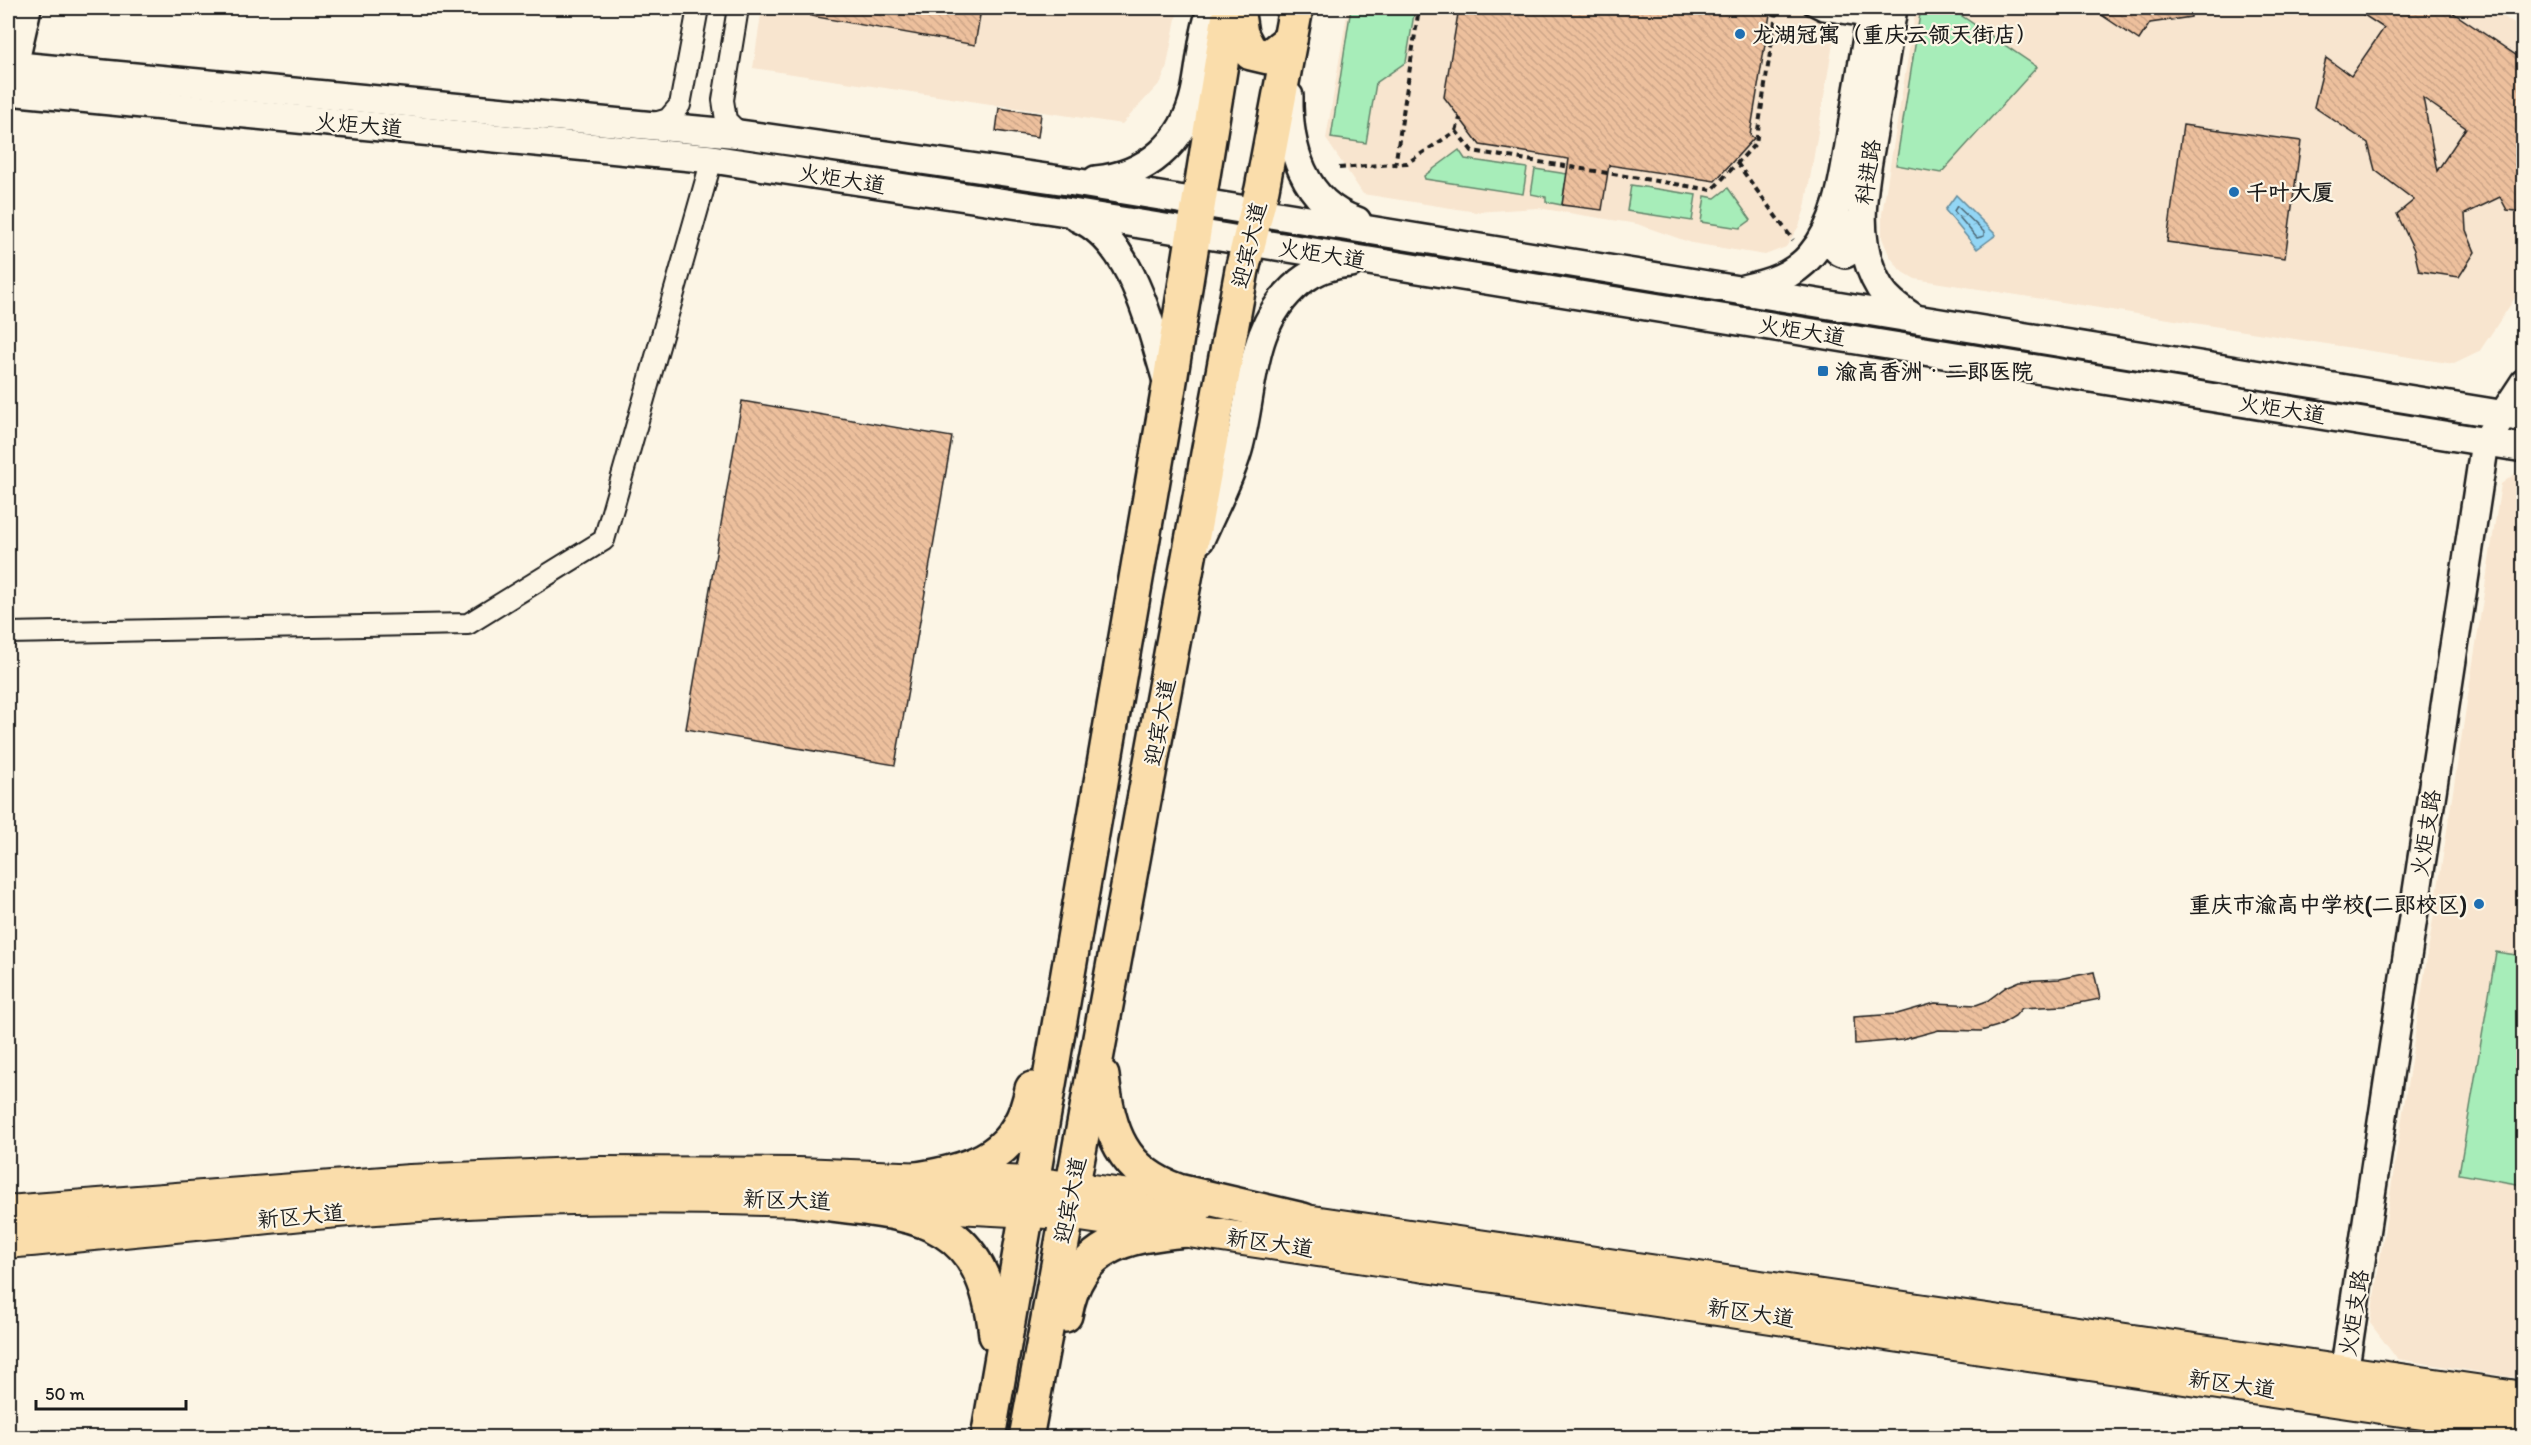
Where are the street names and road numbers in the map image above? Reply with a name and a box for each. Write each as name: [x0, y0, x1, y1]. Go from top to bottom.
street label: 火炬大道: [314, 108, 404, 142]
street label: 科进路: [1850, 137, 1886, 207]
street label: 火炬大道: [796, 159, 888, 199]
street label: 迎宾大道: [1226, 199, 1272, 291]
street label: 火炬大道: [1276, 234, 1368, 274]
street label: 火炬大道: [1756, 311, 1848, 351]
street label: 火炬大道: [2236, 389, 2328, 429]
street label: 迎宾大道: [1139, 676, 1181, 768]
street label: 火炬支路: [2406, 787, 2446, 879]
street label: 迎宾大道: [1048, 1154, 1092, 1246]
street label: 新区大道: [743, 1185, 831, 1215]
street label: 新区大道: [256, 1199, 346, 1233]
street label: 新区大道: [1225, 1224, 1315, 1262]
street label: 火炬支路: [2334, 1267, 2374, 1359]
street label: 新区大道: [1706, 1294, 1796, 1332]
street label: 新区大道: [2187, 1365, 2277, 1403]

